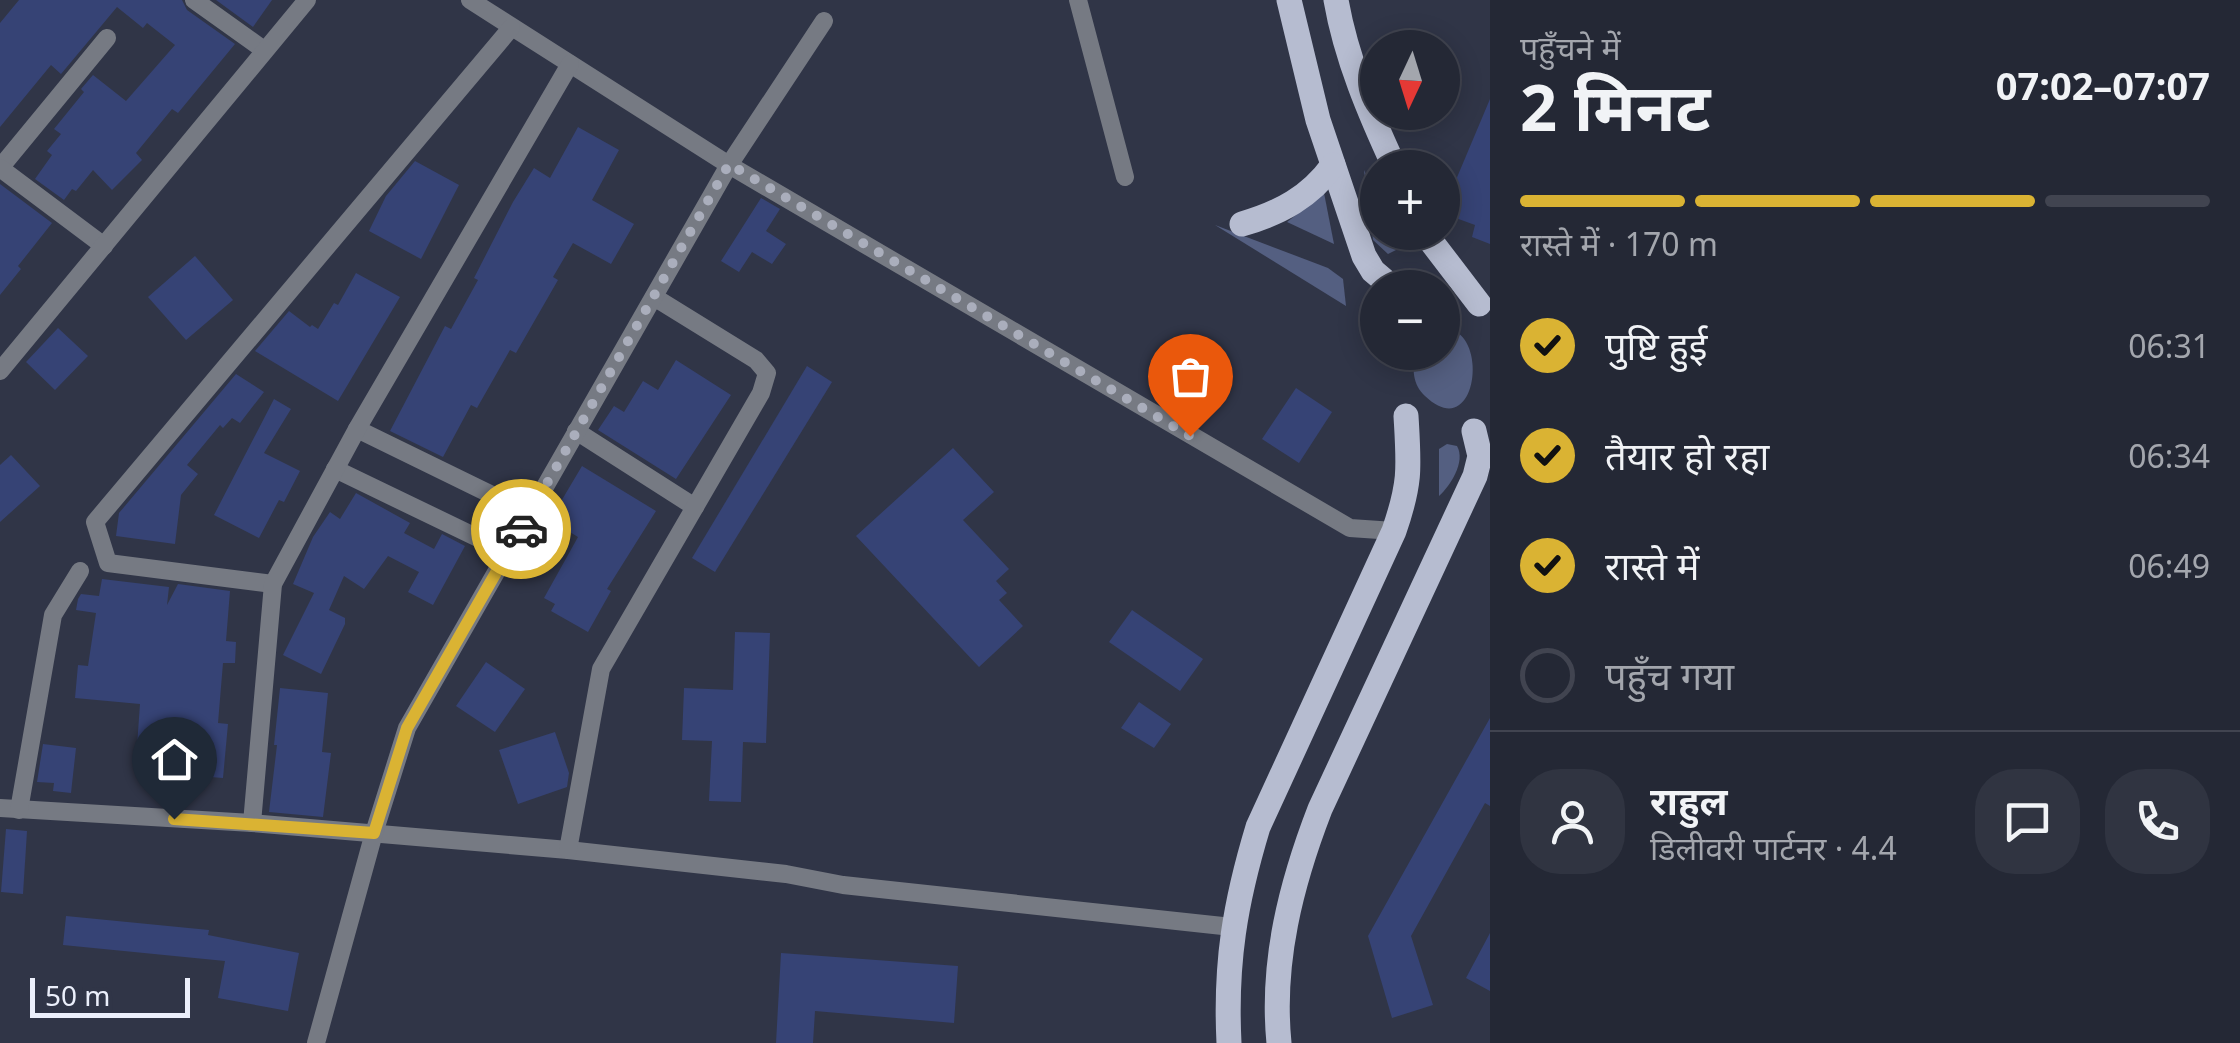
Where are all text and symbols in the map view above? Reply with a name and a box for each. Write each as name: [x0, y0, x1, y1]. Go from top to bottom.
text: पहुँचने में: [1520, 26, 1621, 69]
north arrow: [1360, 30, 1460, 130]
map controls: [1360, 30, 1460, 370]
text: 07:02–07:07: [1996, 59, 2210, 111]
text: 2 मिनट: [1520, 62, 1711, 150]
button: +: [1360, 150, 1460, 250]
text: रास्ते में · 170 m: [1520, 222, 1718, 265]
button: −: [1360, 270, 1460, 370]
icon: check: [1520, 318, 1575, 373]
text: पुष्टि हुई: [1605, 319, 1707, 371]
text: 06:31: [2128, 324, 2210, 367]
pin: [1148, 334, 1233, 437]
icon: bag: [1163, 349, 1218, 404]
icon: check: [1520, 428, 1575, 483]
text: तैयार हो रहा: [1605, 429, 1769, 481]
text: 06:34: [2128, 434, 2210, 477]
courier: [471, 479, 571, 579]
icon: car: [494, 502, 549, 557]
icon: check: [1520, 538, 1575, 593]
text: रास्ते में: [1605, 539, 1699, 591]
text: 06:49: [2128, 544, 2210, 587]
text: पहुँच गया: [1605, 649, 1734, 701]
pin: [132, 717, 217, 820]
icon: home: [147, 732, 202, 787]
button: person: [1520, 769, 1625, 874]
button: chat: [1975, 769, 2080, 874]
button: phone: [2105, 769, 2210, 874]
text: राहुल: [1650, 774, 1727, 826]
text: डिलीवरी पार्टनर · 4.4: [1650, 826, 1897, 869]
scale bar: [30, 973, 190, 1018]
text: 50 m: [45, 976, 111, 1014]

